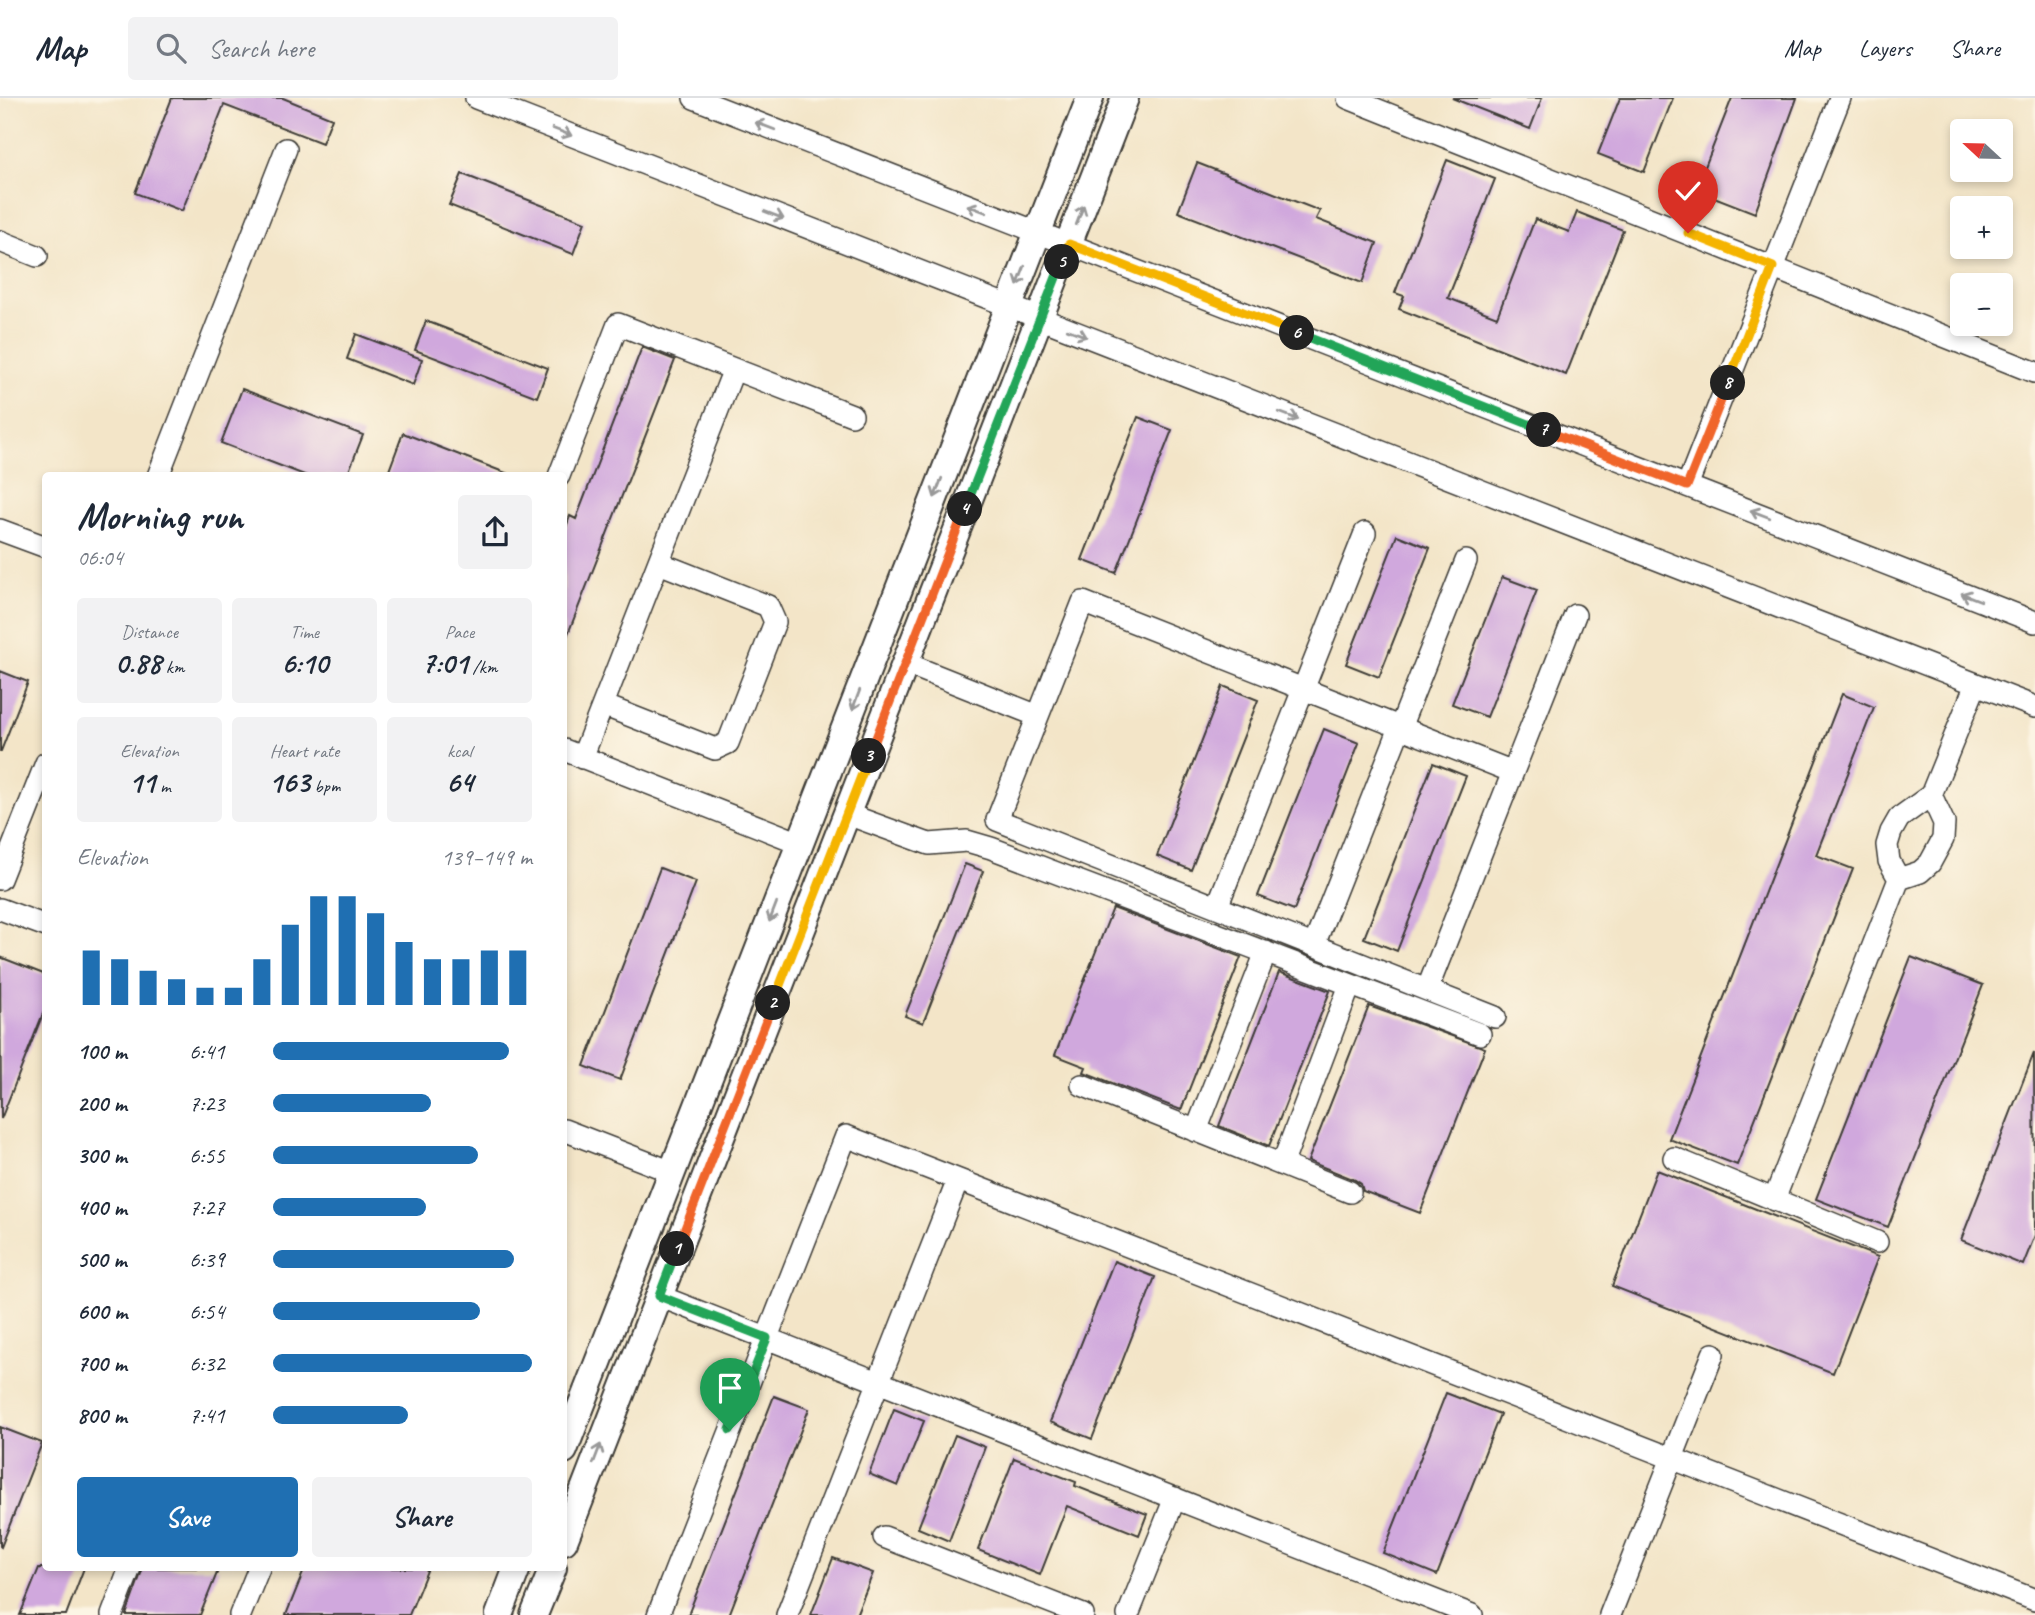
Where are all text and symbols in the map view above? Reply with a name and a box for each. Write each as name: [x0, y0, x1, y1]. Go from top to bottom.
search box: [128, 17, 618, 80]
text: Map: [35, 27, 86, 69]
icon: search: [152, 29, 190, 67]
text: Search here: [208, 32, 314, 65]
text: Map: [1784, 33, 1821, 63]
text: Layers: [1859, 33, 1912, 63]
text: Share: [1950, 33, 2000, 63]
one-way arrow: [755, 118, 777, 131]
north arrow: [1950, 119, 2012, 182]
map controls: [1950, 119, 2013, 336]
one-way arrow: [551, 126, 572, 139]
pin: [1658, 161, 1718, 233]
icon: check: [1669, 172, 1707, 210]
button: +: [1950, 196, 2013, 259]
one-way arrow: [967, 201, 988, 214]
one-way arrow: [1074, 204, 1087, 226]
one-way arrow: [763, 209, 784, 222]
pin: 5: [1044, 244, 1080, 280]
text: 5: [1057, 249, 1066, 273]
one-way arrow: [1014, 264, 1027, 286]
button: −: [1950, 273, 2013, 336]
pin: 6: [1280, 316, 1314, 350]
text: 6: [1292, 320, 1301, 344]
one-way arrow: [1066, 327, 1088, 340]
pin: 8: [1710, 366, 1746, 400]
text: 8: [1723, 370, 1732, 394]
one-way arrow: [1278, 410, 1299, 423]
pin: 7: [1526, 412, 1562, 448]
text: 7: [1539, 417, 1548, 441]
one-way arrow: [931, 476, 944, 498]
pin: 4: [948, 492, 982, 526]
text: Morning run: [77, 493, 243, 540]
button: share: [458, 495, 532, 569]
text: 4: [960, 496, 969, 520]
one-way arrow: [1749, 507, 1771, 520]
text: 06:04: [77, 543, 123, 572]
one-way arrow: [1961, 589, 1983, 602]
text: Distance: [121, 620, 178, 644]
text: Time: [290, 620, 319, 644]
text: Pace: [445, 620, 474, 644]
text: 0.88: [115, 644, 161, 682]
text: 6:10: [281, 644, 328, 682]
text: 7:01: [422, 644, 468, 682]
text: km: [161, 655, 184, 679]
text: /km: [468, 655, 497, 679]
one-way arrow: [848, 688, 861, 710]
pin: 3: [852, 738, 886, 774]
text: Elevation: [120, 739, 179, 763]
text: Heart rate: [270, 739, 339, 763]
text: kcal: [447, 739, 472, 763]
text: 3: [864, 743, 873, 767]
text: 11: [128, 763, 155, 801]
text: 163: [269, 763, 310, 801]
text: 64: [446, 763, 473, 801]
text: m: [155, 774, 171, 798]
text: bpm: [310, 774, 340, 798]
text: Elevation: [77, 843, 148, 872]
text: 139–149 m: [441, 843, 532, 872]
one-way arrow: [766, 900, 779, 922]
pin: 2: [756, 986, 790, 1020]
text: 2: [768, 990, 777, 1014]
text: 100 m: [77, 1037, 127, 1066]
text: 6:41: [189, 1037, 225, 1066]
text: 200 m: [77, 1089, 127, 1118]
text: 7:23: [189, 1089, 225, 1118]
text: 300 m: [77, 1141, 127, 1170]
text: 6:55: [189, 1141, 225, 1170]
text: 400 m: [77, 1193, 127, 1222]
text: 7:27: [189, 1193, 225, 1222]
pin: 1: [660, 1232, 694, 1266]
text: 1: [672, 1236, 681, 1260]
text: 500 m: [77, 1245, 126, 1274]
text: 6:39: [189, 1245, 225, 1274]
text: 600 m: [77, 1297, 127, 1326]
text: 6:54: [189, 1297, 225, 1326]
text: 700 m: [77, 1349, 127, 1378]
text: 6:32: [189, 1349, 225, 1378]
pin: [700, 1358, 760, 1430]
icon: arrive: [711, 1369, 749, 1407]
text: 800 m: [77, 1401, 127, 1430]
text: 7:41: [189, 1401, 225, 1430]
one-way arrow: [592, 1444, 605, 1466]
button: Save: [77, 1477, 298, 1557]
button: Share: [312, 1477, 532, 1557]

